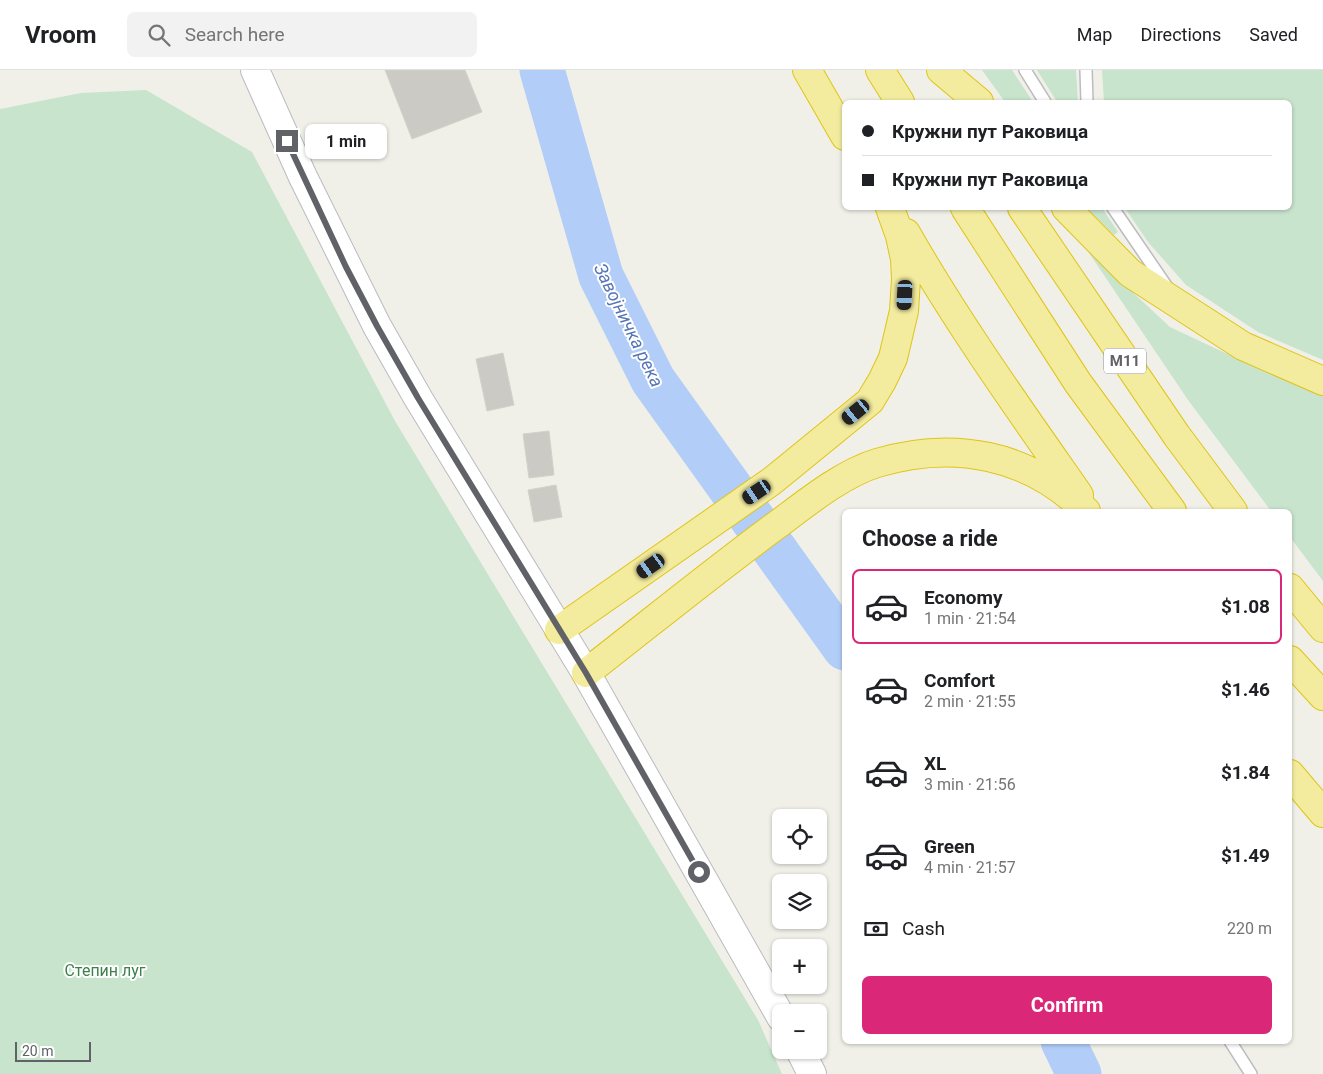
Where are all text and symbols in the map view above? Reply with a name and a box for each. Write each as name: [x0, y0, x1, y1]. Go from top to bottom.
search box: [127, 12, 477, 57]
text: Vroom: [25, 21, 97, 49]
icon: search: [145, 21, 173, 49]
text: Search here: [185, 23, 285, 46]
text: Map: [1077, 24, 1112, 45]
text: Directions: [1140, 24, 1221, 45]
text: Saved: [1249, 24, 1298, 45]
text: Кружни пут Раковица: [892, 120, 1088, 143]
callout: 1 min: [304, 124, 387, 158]
route end: [276, 130, 298, 152]
text: 1 min: [326, 132, 366, 151]
text: Кружни пут Раковица: [892, 168, 1088, 191]
water label: Завојничка река: [590, 260, 668, 390]
car: [896, 280, 913, 310]
road number: M11: [1104, 348, 1146, 374]
car: [839, 397, 872, 427]
car: [740, 477, 773, 507]
text: Choose a ride: [862, 526, 998, 551]
car: [634, 551, 667, 581]
icon: car: [864, 584, 909, 629]
text: Economy: [924, 586, 1003, 609]
text: $1.08: [1221, 595, 1270, 618]
text: 1 min · 21:54: [924, 609, 1016, 628]
icon: car: [864, 667, 909, 712]
text: Comfort: [924, 669, 995, 692]
text: $1.46: [1221, 678, 1270, 701]
text: 2 min · 21:55: [924, 692, 1016, 711]
icon: car: [864, 750, 909, 795]
text: XL: [924, 752, 946, 775]
text: $1.84: [1221, 761, 1270, 784]
text: 3 min · 21:56: [924, 775, 1016, 794]
map controls: [772, 809, 827, 1059]
button: locate: [772, 809, 827, 864]
icon: car: [864, 833, 909, 878]
text: Green: [924, 835, 975, 858]
text: $1.49: [1221, 844, 1270, 867]
text: 4 min · 21:57: [924, 858, 1016, 877]
route start: [688, 861, 710, 883]
button: layers: [772, 874, 827, 929]
icon: cash: [862, 915, 890, 943]
text: Cash: [902, 917, 945, 940]
text: 220 m: [1227, 919, 1272, 938]
button: +: [772, 939, 827, 994]
park label: Степин луг: [64, 961, 146, 980]
button: Confirm: [862, 976, 1272, 1034]
button: −: [772, 1004, 827, 1059]
scale bar: [15, 1039, 91, 1062]
text: 20 m: [22, 1043, 54, 1059]

